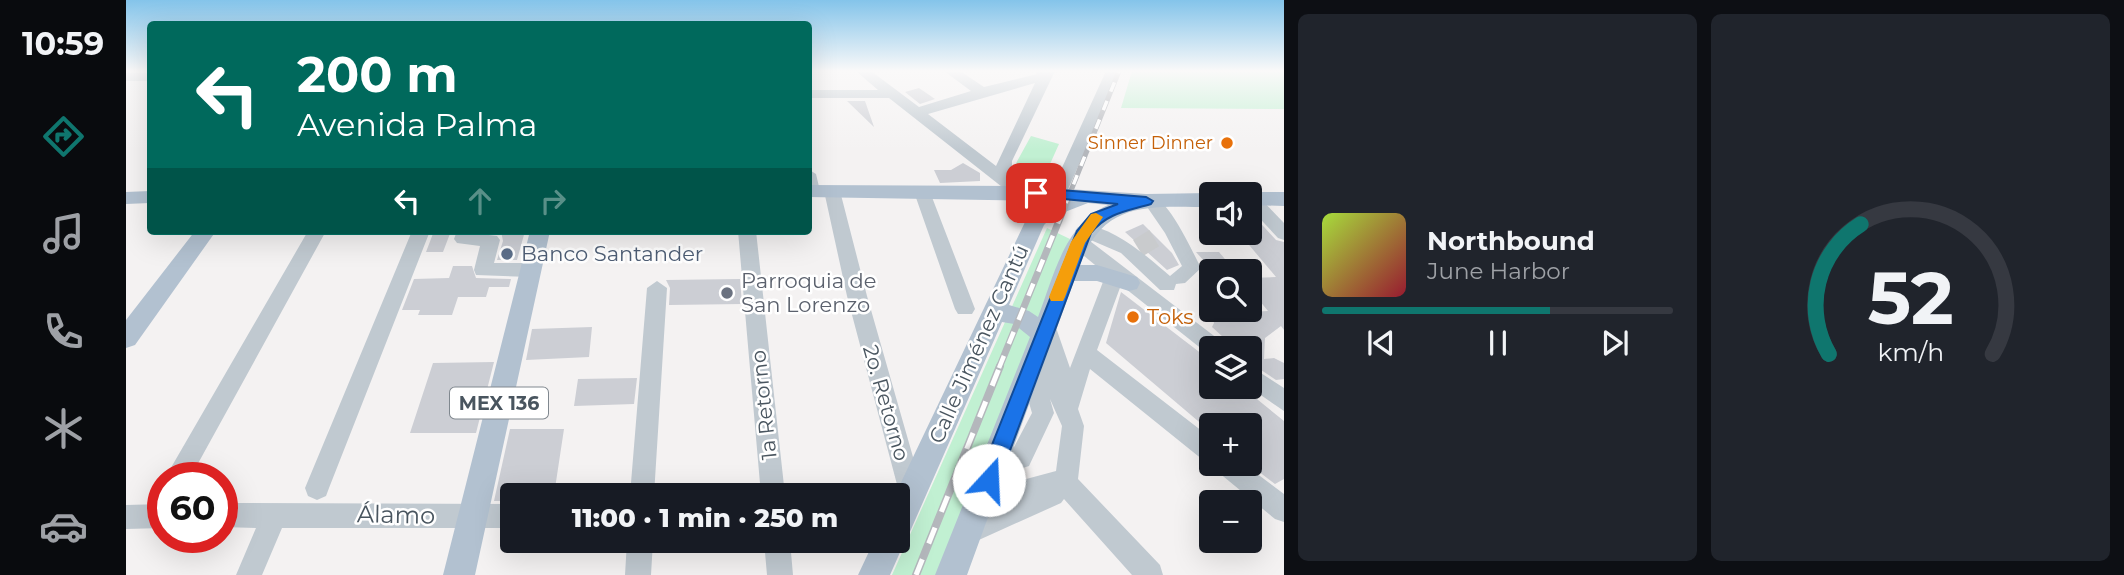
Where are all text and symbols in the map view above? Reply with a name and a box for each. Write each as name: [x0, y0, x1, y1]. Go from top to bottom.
text: 10:59: [22, 24, 104, 63]
text: 200 m: [297, 45, 458, 104]
icon: left: [182, 49, 273, 140]
text: Avenida Palma: [297, 105, 537, 144]
icon: directions: [39, 112, 88, 161]
place label: Sinner Dinner: [1088, 132, 1213, 154]
marker: Sinner Dinner: [1219, 135, 1235, 151]
pin: [1006, 163, 1066, 223]
icon: arrive: [1017, 174, 1055, 212]
icon: left: [388, 182, 426, 220]
icon: ahead: [461, 182, 499, 220]
icon: right: [534, 182, 572, 220]
map controls: [1199, 182, 1262, 553]
button: sound: [1199, 182, 1262, 245]
icon: music: [39, 209, 88, 258]
text: Northbound: [1427, 225, 1595, 257]
place label: Banco Santander: [521, 241, 703, 266]
street label: Calle Jiménez Cantú: [923, 241, 1034, 447]
marker: Banco Santander: [499, 246, 515, 262]
text: 52: [1868, 254, 1953, 342]
text: June Harbor: [1427, 257, 1570, 285]
button: search: [1199, 259, 1262, 322]
place label: Parroquia de San Lorenzo: [741, 268, 877, 317]
marker: Parroquia de San Lorenzo: [719, 285, 735, 301]
place label: Toks: [1147, 304, 1194, 329]
icon: phone: [39, 307, 88, 356]
marker: Toks: [1125, 309, 1141, 325]
icon: previous: [1362, 324, 1400, 362]
icon: pause: [1479, 324, 1517, 362]
icon: next: [1596, 324, 1634, 362]
button: layers: [1199, 336, 1262, 399]
text: km/h: [1877, 336, 1944, 366]
street label: 2o. Retorno: [858, 342, 915, 464]
street label: 1a Retorno: [745, 349, 782, 461]
road number: MEX 136: [450, 388, 548, 418]
icon: climate: [39, 404, 88, 453]
button: +: [1199, 413, 1262, 476]
position arrow: [952, 443, 1026, 517]
speed limit sign: 60: [147, 462, 238, 553]
button: −: [1199, 490, 1262, 553]
street label: Álamo: [357, 499, 435, 530]
icon: car: [39, 502, 88, 551]
text: 11:00 · 1 min · 250 m: [572, 502, 838, 534]

